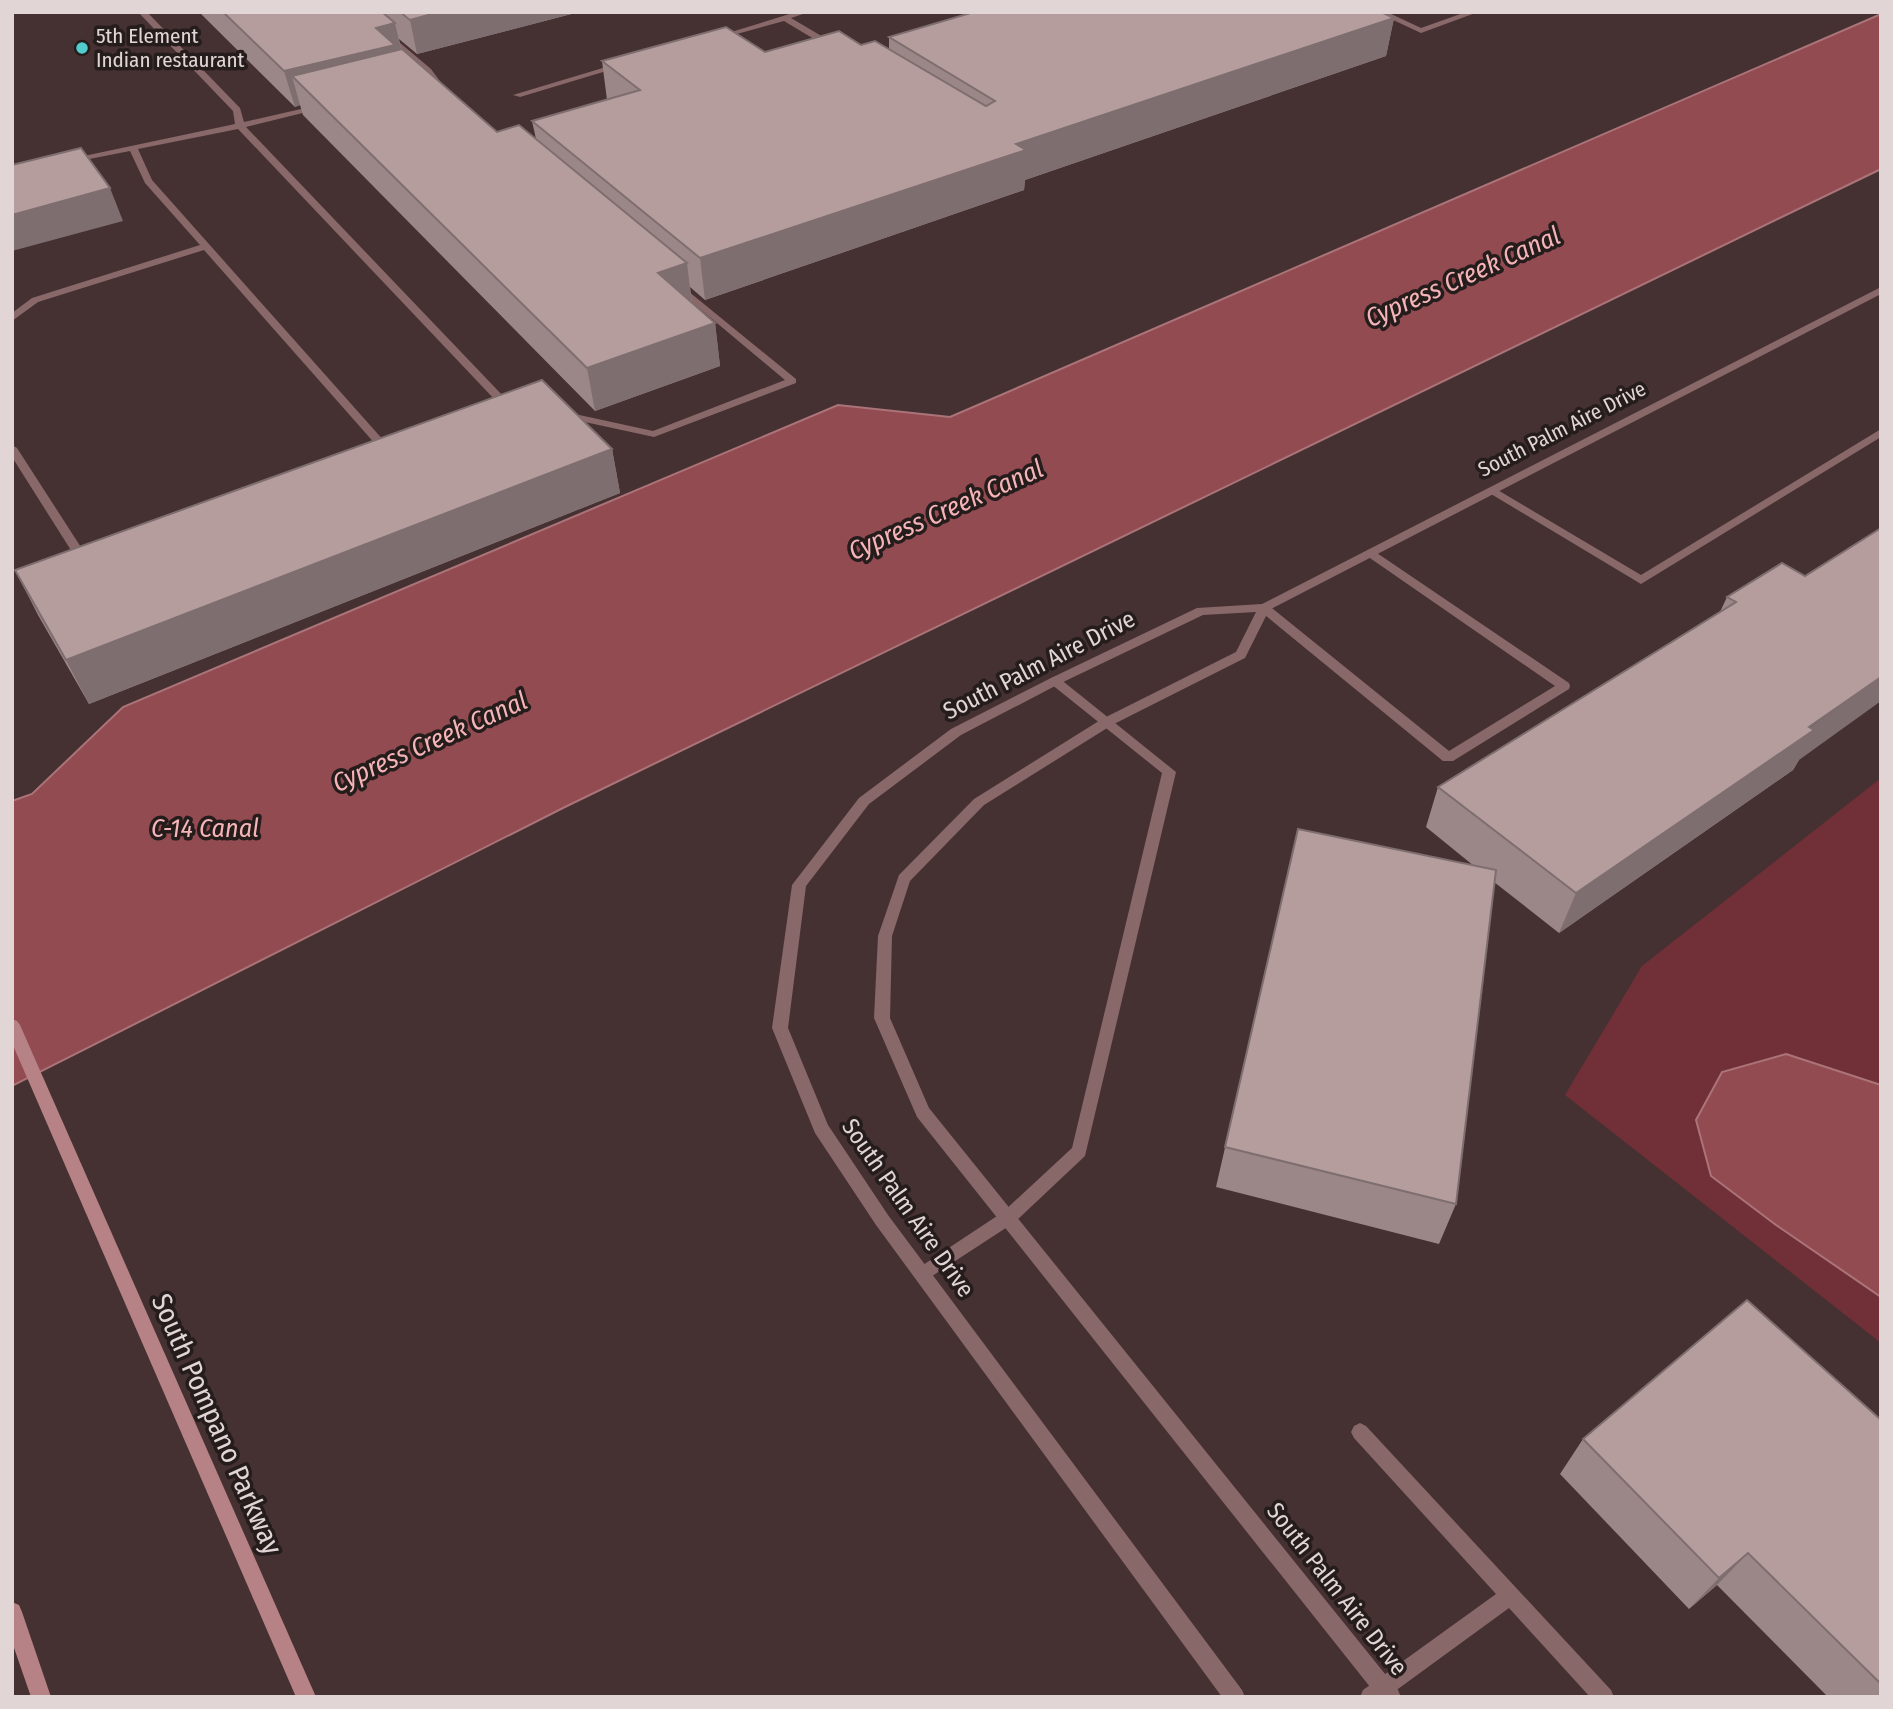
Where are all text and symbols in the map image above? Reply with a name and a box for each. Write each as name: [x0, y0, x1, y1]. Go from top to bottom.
place label: 5th Element Indian restaurant: [96, 23, 245, 73]
marker: 5th Element Indian restaurant: [74, 40, 90, 56]
water label: Cypress Creek Canal: [1361, 220, 1565, 334]
street label: South Palm Aire Drive: [1474, 375, 1650, 483]
water label: Cypress Creek Canal: [844, 453, 1048, 567]
street label: South Palm Aire Drive: [939, 605, 1139, 725]
water label: Cypress Creek Canal: [328, 685, 532, 799]
water label: C-14 Canal: [151, 813, 259, 844]
street label: South Palm Aire Drive: [836, 1113, 980, 1303]
street label: South Pompano Parkway: [145, 1289, 290, 1560]
street label: South Palm Aire Drive: [1261, 1497, 1413, 1681]

